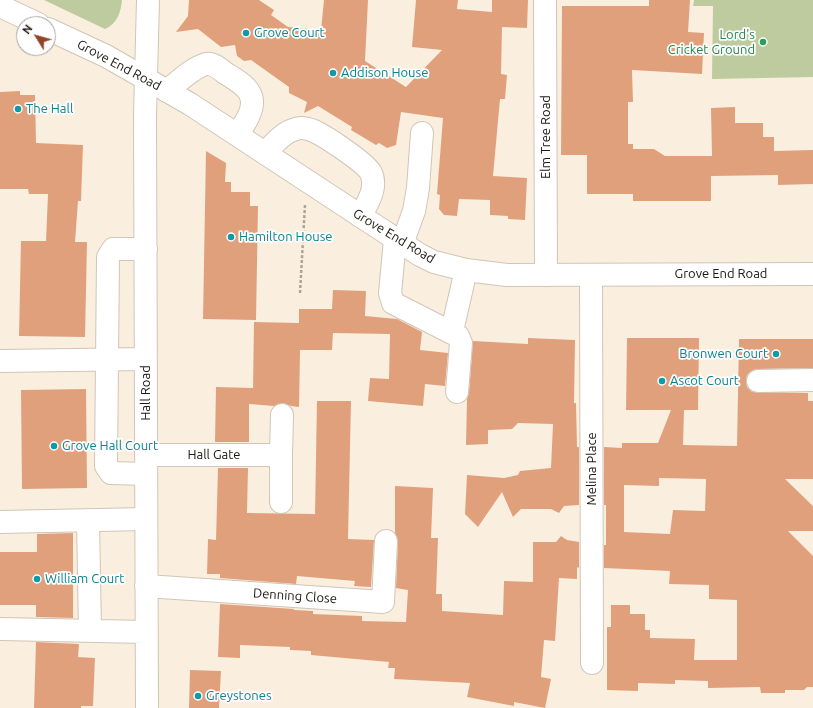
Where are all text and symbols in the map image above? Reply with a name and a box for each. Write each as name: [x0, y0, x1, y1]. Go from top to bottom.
north arrow: [16, 16, 56, 56]
text: N: [20, 22, 34, 36]
place label: Grove Court: [254, 25, 325, 41]
place label: Lord's Cricket Ground: [668, 27, 755, 58]
marker: Grove Court: [241, 28, 251, 38]
street label: Grove End Road: [74, 36, 164, 94]
marker: Lord's Cricket Ground: [758, 37, 768, 47]
place label: Addison House: [341, 65, 428, 81]
marker: Addison House: [328, 68, 338, 78]
street label: Elm Tree Road: [538, 95, 554, 179]
place label: The Hall: [26, 101, 73, 117]
marker: The Hall: [13, 104, 23, 114]
street label: Grove End Road: [350, 205, 438, 267]
place label: Hamilton House: [239, 229, 333, 245]
marker: Hamilton House: [226, 232, 236, 242]
street label: Grove End Road: [675, 266, 767, 282]
place label: Bronwen Court: [679, 346, 768, 362]
marker: Bronwen Court: [771, 349, 781, 359]
street label: Hall Road: [138, 365, 154, 421]
place label: Ascot Court: [670, 373, 739, 389]
marker: Ascot Court: [657, 376, 667, 386]
street label: Melina Place: [584, 432, 600, 506]
place label: Grove Hall Court: [62, 438, 158, 454]
marker: Grove Hall Court: [49, 441, 59, 451]
street label: Hall Gate: [187, 447, 241, 463]
place label: William Court: [45, 571, 124, 587]
marker: William Court: [32, 574, 42, 584]
street label: Denning Close: [253, 585, 337, 607]
place label: Greystones: [206, 688, 272, 704]
marker: Greystones: [193, 691, 203, 701]

